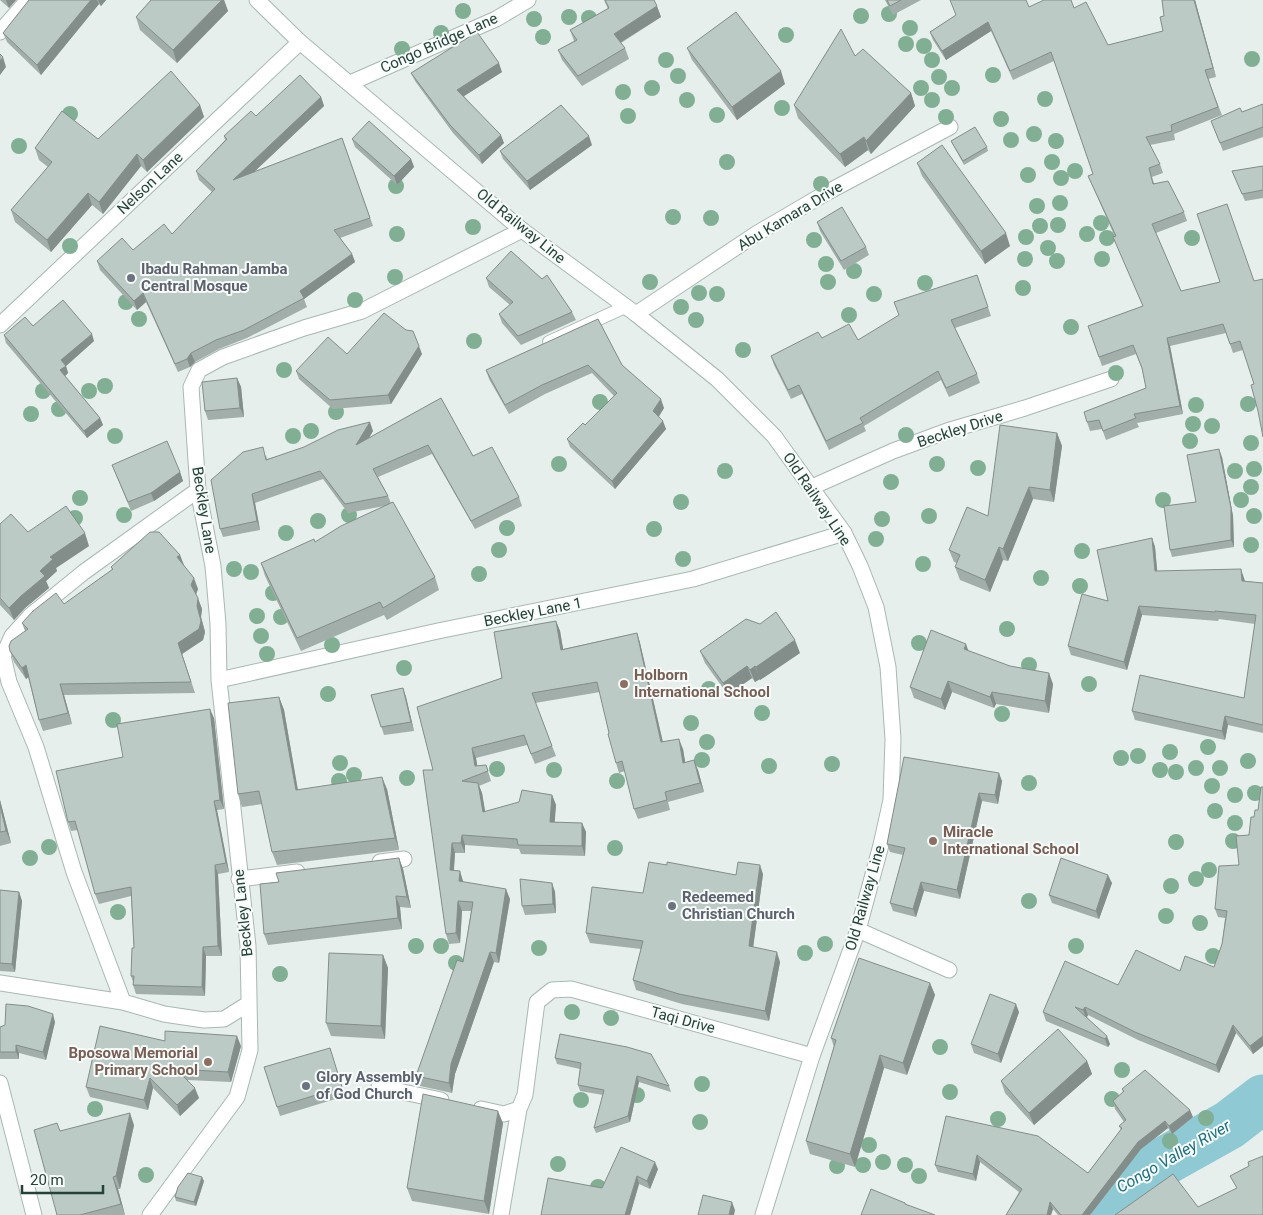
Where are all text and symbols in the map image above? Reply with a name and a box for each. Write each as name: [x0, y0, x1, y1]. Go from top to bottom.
street label: Congo Bridge Lane: [378, 9, 500, 77]
street label: Nelson Lane: [113, 148, 187, 218]
street label: Abu Kamara Drive: [734, 178, 846, 254]
street label: Old Railway Line: [473, 185, 569, 267]
place label: Ibadu Rahman Jamba Central Mosque: [141, 260, 287, 295]
marker: Ibadu Rahman Jamba Central Mosque: [125, 272, 137, 284]
street label: Beckley Drive: [915, 407, 1005, 451]
street label: Old Railway Line: [779, 449, 855, 549]
street label: Beckley Lane: [188, 465, 220, 555]
street label: Beckley Lane 1: [482, 594, 584, 630]
place label: Holborn International School: [634, 666, 770, 701]
marker: Holborn International School: [618, 678, 630, 690]
place label: Miracle International School: [943, 823, 1079, 858]
marker: Miracle International School: [927, 835, 939, 847]
street label: Old Railway Line: [841, 843, 889, 953]
street label: Beckley Lane: [229, 868, 257, 957]
place label: Redeemed Christian Church: [682, 888, 795, 923]
marker: Redeemed Christian Church: [666, 900, 678, 912]
street label: Taqi Drive: [649, 1003, 717, 1037]
place label: Bposowa Memorial Primary School: [68, 1044, 198, 1079]
marker: Bposowa Memorial Primary School: [202, 1056, 214, 1068]
place label: Glory Assembly of God Church: [316, 1068, 423, 1103]
marker: Glory Assembly of God Church: [300, 1080, 312, 1092]
water label: Congo Valley River: [1113, 1116, 1234, 1197]
scale bar: [22, 1162, 104, 1194]
text: 20 m: [30, 1171, 64, 1189]

